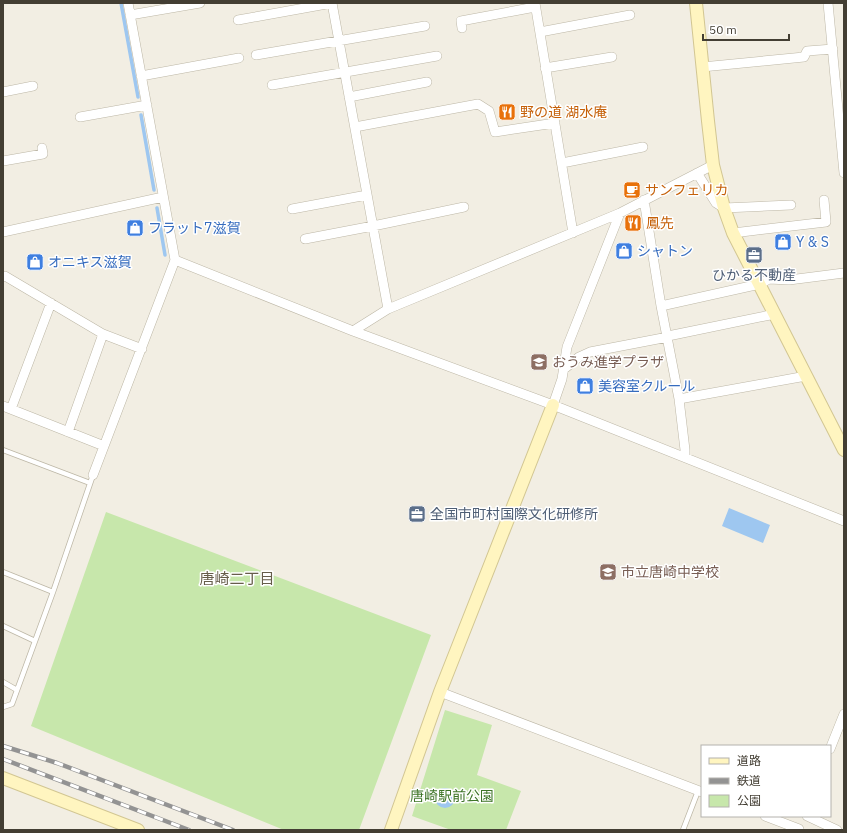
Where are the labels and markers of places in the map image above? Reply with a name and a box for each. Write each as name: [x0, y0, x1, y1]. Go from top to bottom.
restaurant icon: 野の道 湖水庵: [497, 102, 517, 122]
place label: 野の道 湖水庵: [520, 103, 607, 121]
cafe icon: サンフェリカ: [622, 180, 642, 200]
place label: サンフェリカ: [645, 181, 729, 199]
restaurant icon: 鳳先: [623, 213, 643, 233]
place label: 鳳先: [646, 214, 674, 232]
shop icon: フラット7滋賀: [125, 218, 145, 238]
place label: フラット7滋賀: [148, 219, 240, 237]
shop icon: Y & S: [773, 232, 793, 252]
place label: Y & S: [796, 233, 829, 251]
shop icon: シャトン: [614, 241, 634, 261]
place label: シャトン: [637, 242, 693, 260]
office icon: ひかる不動産: [744, 245, 764, 265]
shop icon: オニキス滋賀: [25, 252, 45, 272]
place label: オニキス滋賀: [48, 253, 132, 271]
place label: ひかる不動産: [712, 266, 796, 284]
school or university icon: おうみ進学プラザ: [529, 352, 549, 372]
place label: おうみ進学プラザ: [552, 353, 664, 371]
shop icon: 美容室クルール: [575, 376, 595, 396]
place label: 美容室クルール: [598, 377, 696, 395]
office icon: 全国市町村国際文化研修所: [407, 504, 427, 524]
place label: 全国市町村国際文化研修所: [430, 505, 598, 523]
school or university icon: 市立唐崎中学校: [598, 562, 618, 582]
place label: 市立唐崎中学校: [621, 563, 719, 581]

